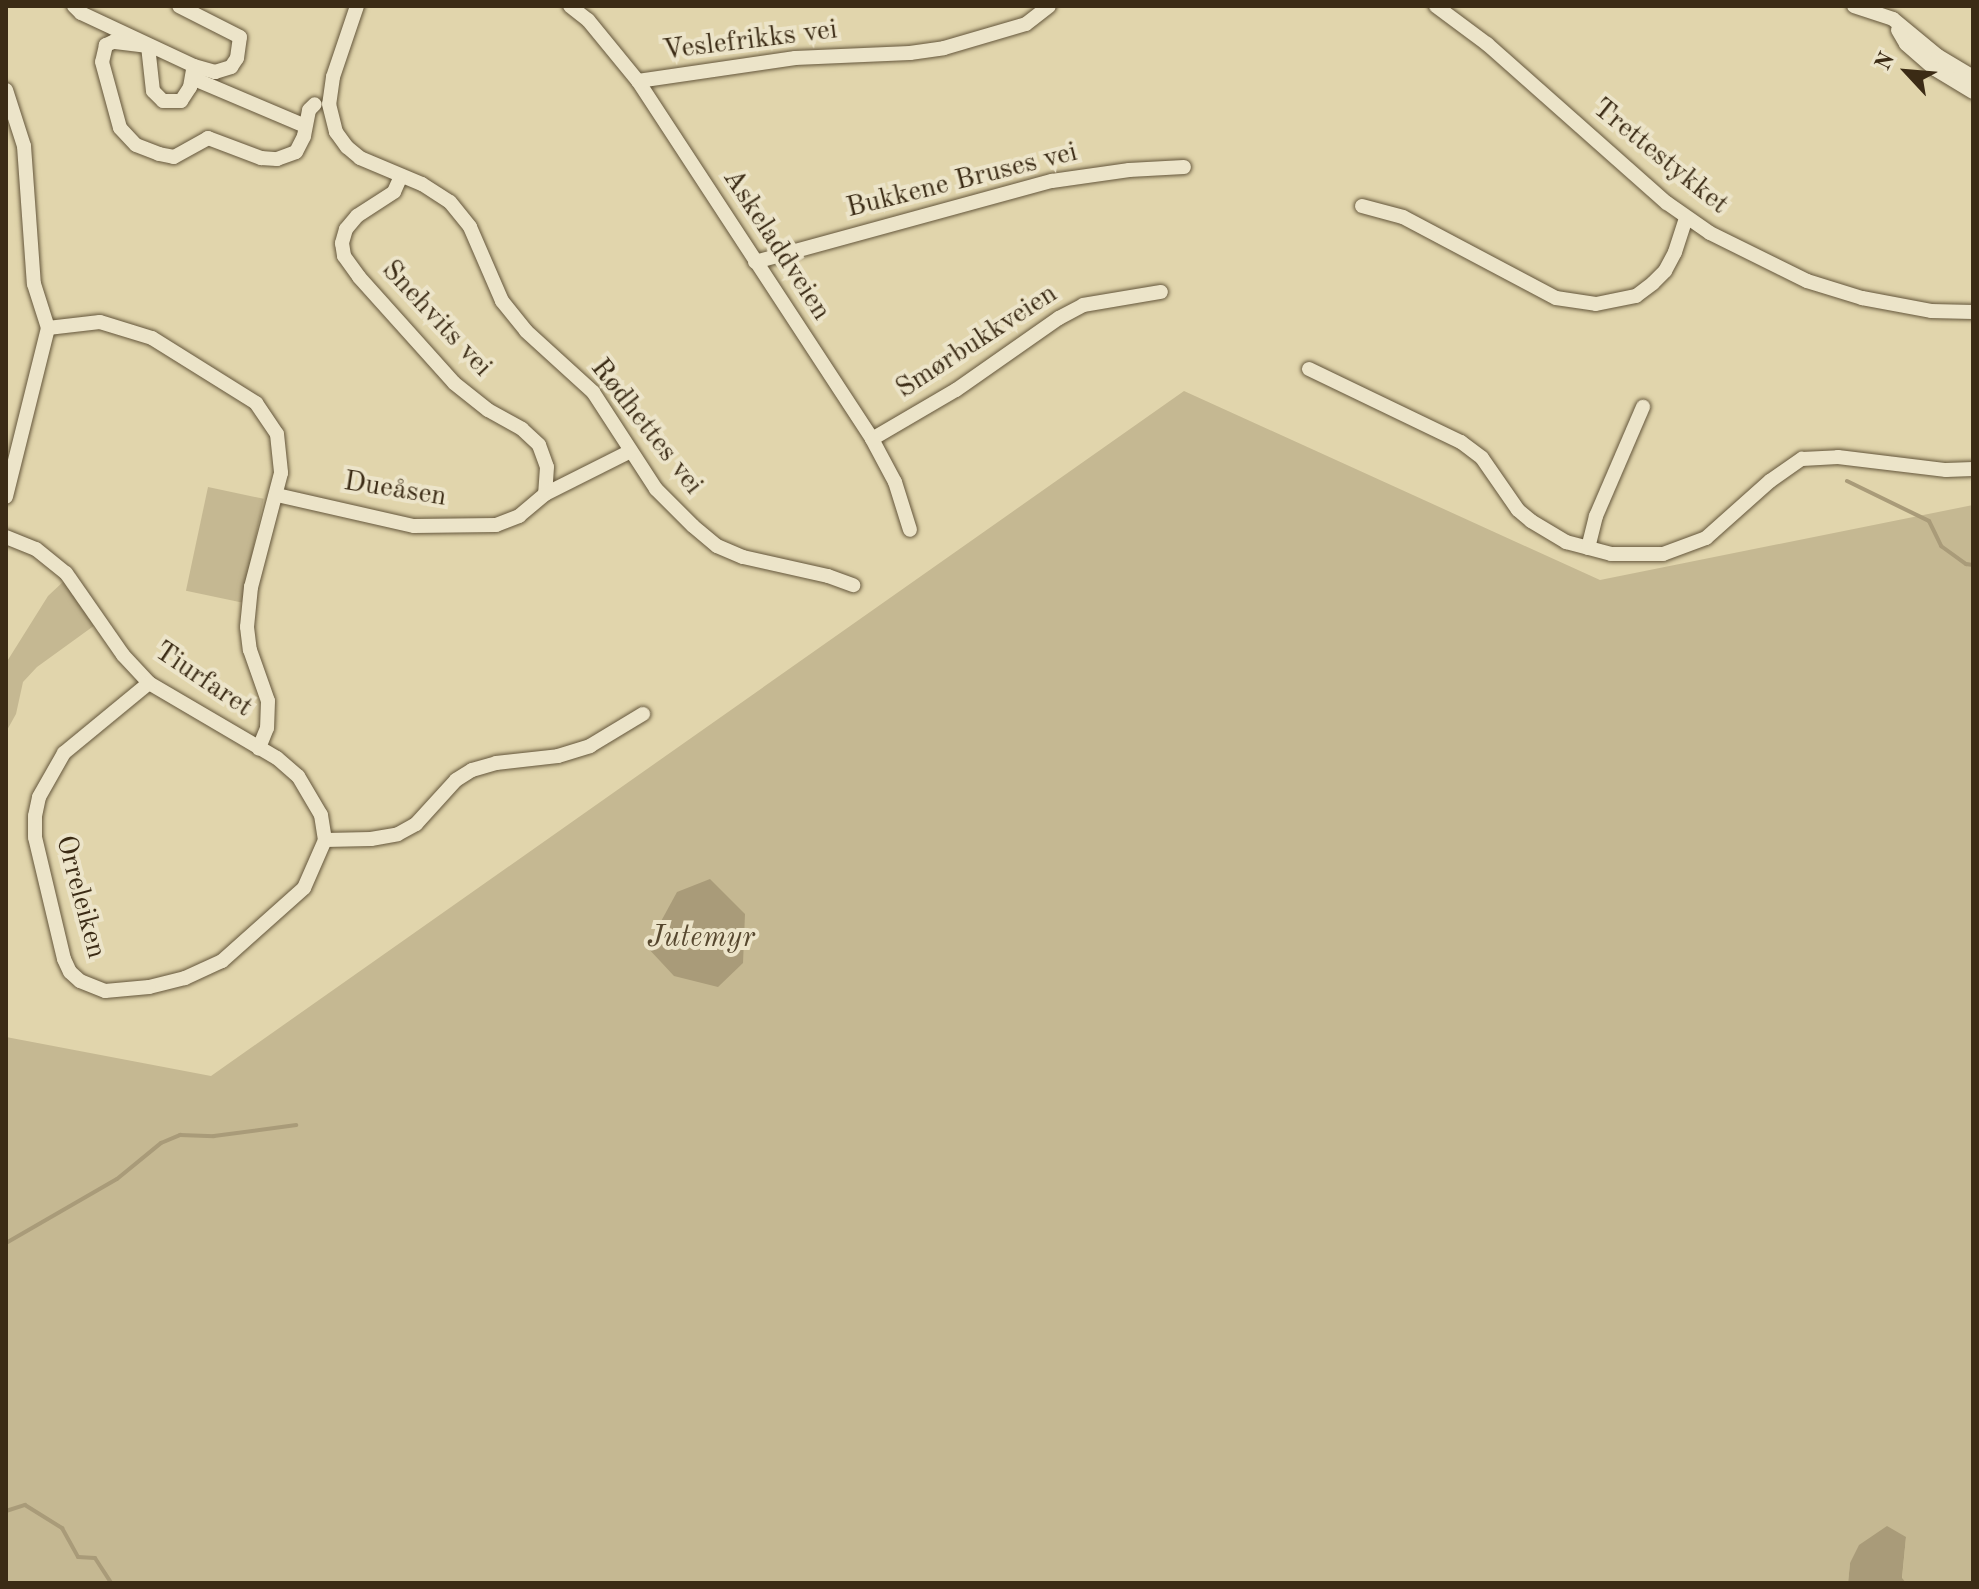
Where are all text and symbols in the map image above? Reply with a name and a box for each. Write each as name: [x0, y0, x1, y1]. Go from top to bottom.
street label: Veslefrikks vei: [661, 14, 839, 68]
north arrow: [1867, 32, 1947, 112]
text: N: [1872, 49, 1899, 74]
street label: Trettestykket: [1585, 92, 1735, 222]
street label: Bukkene Bruses vei: [843, 136, 1081, 226]
street label: Askeladdveien: [715, 163, 837, 327]
street label: Snehvits vei: [374, 254, 498, 384]
street label: Smørbukkveien: [890, 277, 1064, 407]
street label: Rødhettes vei: [583, 352, 709, 502]
street label: Dueåsen: [341, 465, 449, 515]
street label: Tiurfaret: [148, 635, 258, 725]
street label: Orreleiken: [47, 832, 113, 962]
water label: Jutemyr: [647, 920, 755, 956]

